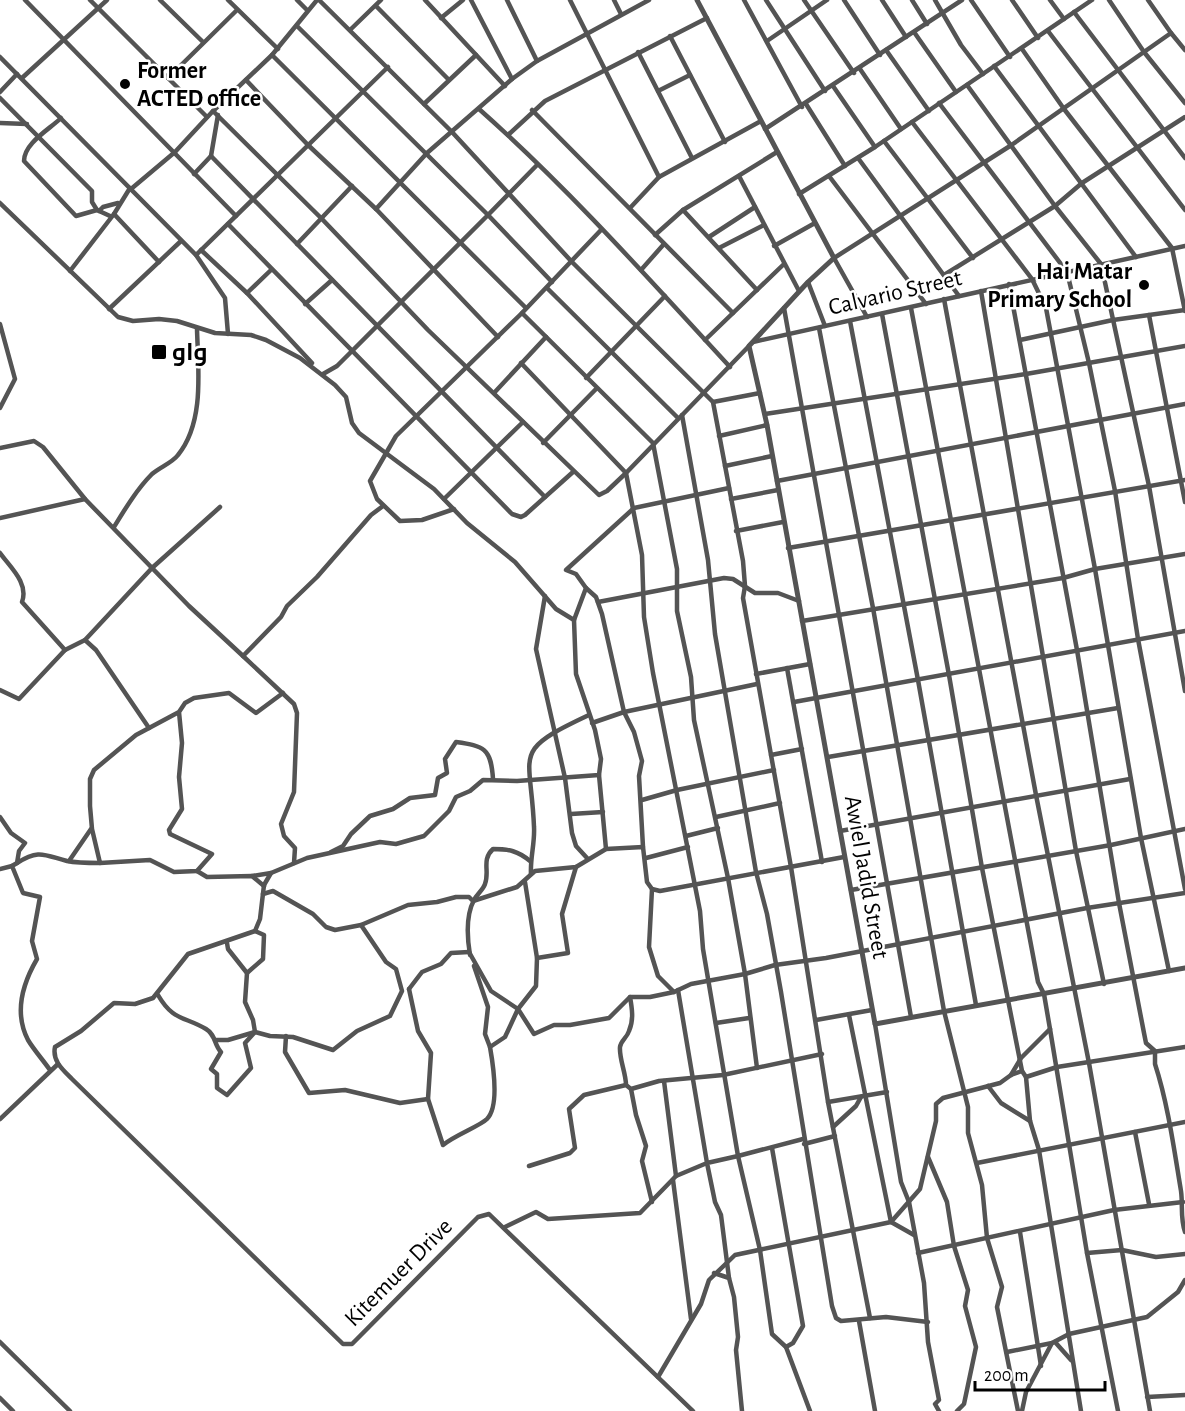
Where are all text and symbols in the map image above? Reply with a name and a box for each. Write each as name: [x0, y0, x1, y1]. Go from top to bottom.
place label: Former ACTED office: [137, 59, 261, 111]
marker: Former ACTED office: [118, 77, 132, 91]
place label: Hai Matar Primary School: [987, 260, 1133, 312]
street label: Calvario Street: [826, 266, 964, 320]
marker: Hai Matar Primary School: [1137, 278, 1151, 292]
place label: واو: [172, 341, 208, 366]
marker: واو: [150, 343, 168, 361]
street label: Awiel Jadid Street: [840, 794, 892, 961]
street label: Kitemuer Drive: [340, 1214, 457, 1331]
scale bar: [975, 1354, 1106, 1392]
text: 200 m: [984, 1367, 1029, 1385]

